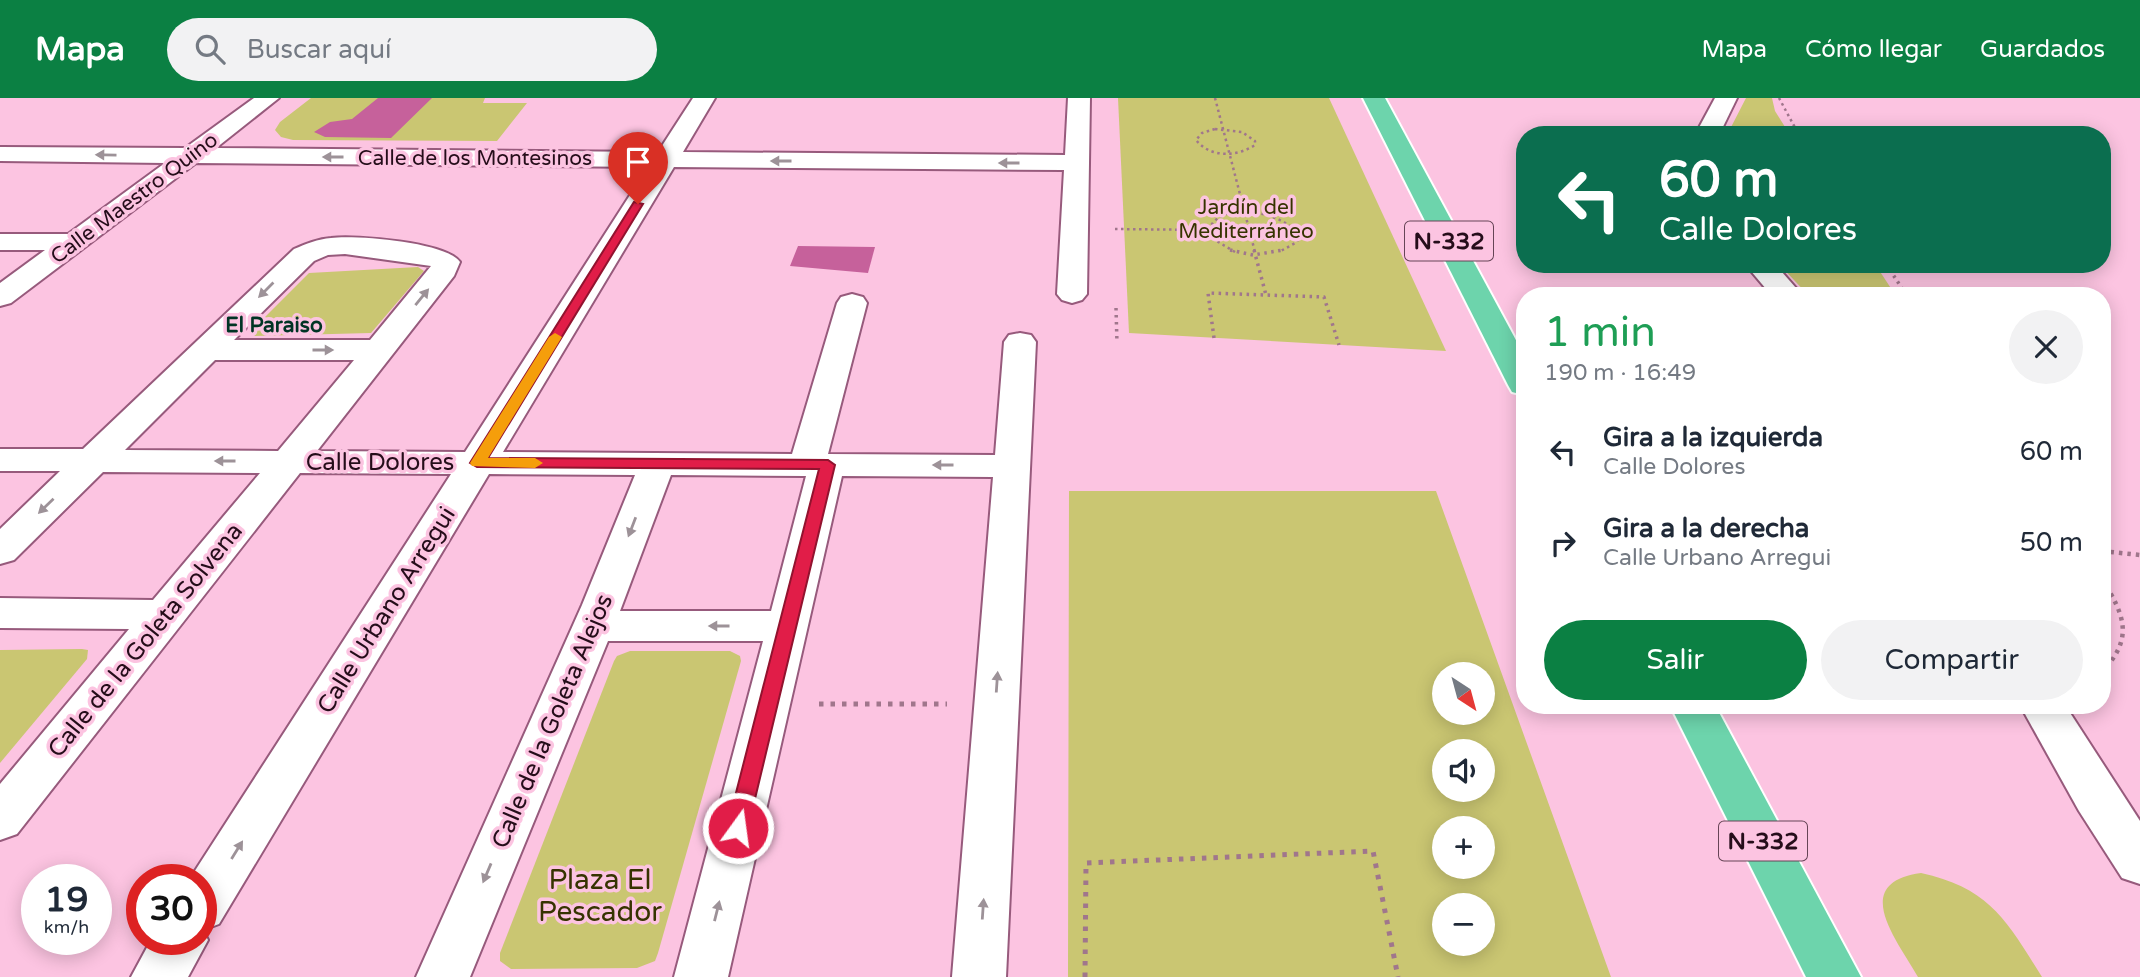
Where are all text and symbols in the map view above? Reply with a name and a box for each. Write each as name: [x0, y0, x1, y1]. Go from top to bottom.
search box: [167, 18, 657, 81]
text: Mapa: [35, 30, 125, 69]
icon: search: [191, 30, 229, 68]
text: Buscar aquí: [247, 34, 391, 65]
text: Mapa: [1702, 35, 1767, 64]
text: Cómo llegar: [1805, 35, 1942, 64]
text: Guardados: [1980, 35, 2105, 64]
street label: Calle Maestro Quino: [46, 127, 223, 269]
pin: [608, 132, 668, 204]
icon: arrive: [619, 143, 657, 181]
street label: Calle de los Montesinos: [358, 146, 592, 171]
one-way arrow: [94, 149, 116, 161]
one-way arrow: [322, 151, 344, 163]
text: 60 m: [1659, 151, 1778, 210]
icon: left: [1544, 154, 1635, 245]
one-way arrow: [770, 155, 792, 167]
one-way arrow: [997, 157, 1019, 169]
park label: Jardín del Mediterráneo: [1178, 195, 1314, 244]
text: Calle Dolores: [1659, 211, 1857, 249]
road number: N-332: [1405, 222, 1493, 260]
one-way arrow: [258, 282, 275, 298]
one-way arrow: [414, 288, 429, 305]
text: 1 min: [1544, 307, 1656, 358]
button: close: [2009, 310, 2083, 384]
district label: El Paraiso: [225, 313, 323, 338]
one-way arrow: [313, 344, 335, 356]
text: 190 m · 16:49: [1544, 359, 1696, 387]
text: Gira a la izquierda: [1603, 422, 1823, 453]
icon: left: [1544, 433, 1582, 471]
text: 60 m: [2020, 436, 2083, 467]
street label: Calle Dolores: [306, 448, 454, 477]
text: Calle Dolores: [1603, 453, 1745, 481]
one-way arrow: [214, 455, 236, 467]
one-way arrow: [932, 459, 954, 471]
one-way arrow: [39, 497, 55, 514]
street label: Calle Urbano Arregui: [311, 502, 462, 719]
text: Gira a la derecha: [1603, 513, 1809, 544]
street label: Calle de la Goleta Solvena: [42, 517, 249, 763]
one-way arrow: [626, 517, 637, 538]
icon: right: [1544, 524, 1582, 562]
text: 50 m: [2020, 527, 2083, 558]
text: Calle Urbano Arregui: [1603, 544, 1831, 572]
street label: Calle de la Goleta Alejos: [486, 590, 619, 853]
one-way arrow: [708, 620, 730, 632]
button: Salir: [1544, 620, 1807, 700]
button: Compartir: [1821, 620, 2083, 700]
north arrow: [1432, 662, 1494, 724]
map controls: [1432, 662, 1495, 956]
one-way arrow: [992, 671, 1003, 693]
button: sound: [1432, 739, 1495, 802]
position arrow: [701, 791, 775, 865]
button: +: [1432, 816, 1495, 879]
road number: N-332: [1719, 821, 1807, 860]
one-way arrow: [231, 840, 244, 859]
one-way arrow: [482, 862, 493, 883]
park label: Plaza El Pescador: [538, 863, 662, 929]
speed limit sign: 30: [126, 864, 217, 955]
text: 19: [45, 879, 88, 921]
button: −: [1432, 893, 1495, 956]
one-way arrow: [978, 898, 989, 920]
one-way arrow: [712, 900, 723, 922]
text: km/h: [44, 916, 89, 938]

